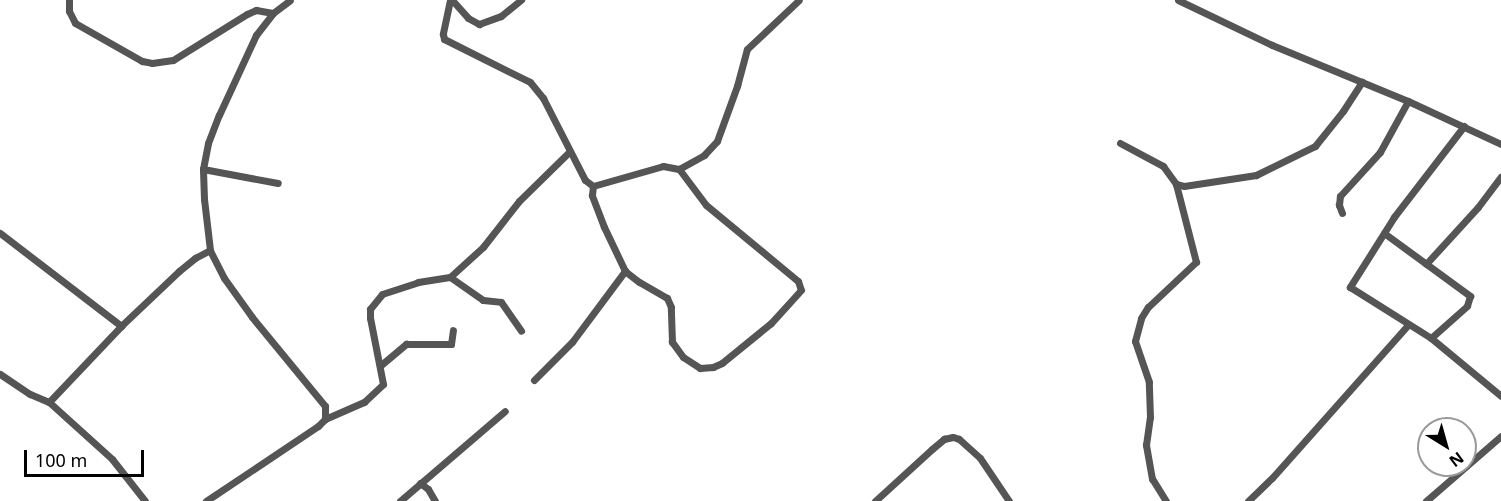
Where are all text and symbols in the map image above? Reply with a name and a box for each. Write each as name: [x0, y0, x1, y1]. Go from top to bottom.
north arrow: [1417, 417, 1477, 477]
scale bar: [27, 438, 147, 476]
text: N: [1445, 447, 1468, 472]
text: 100 m: [35, 448, 87, 472]

